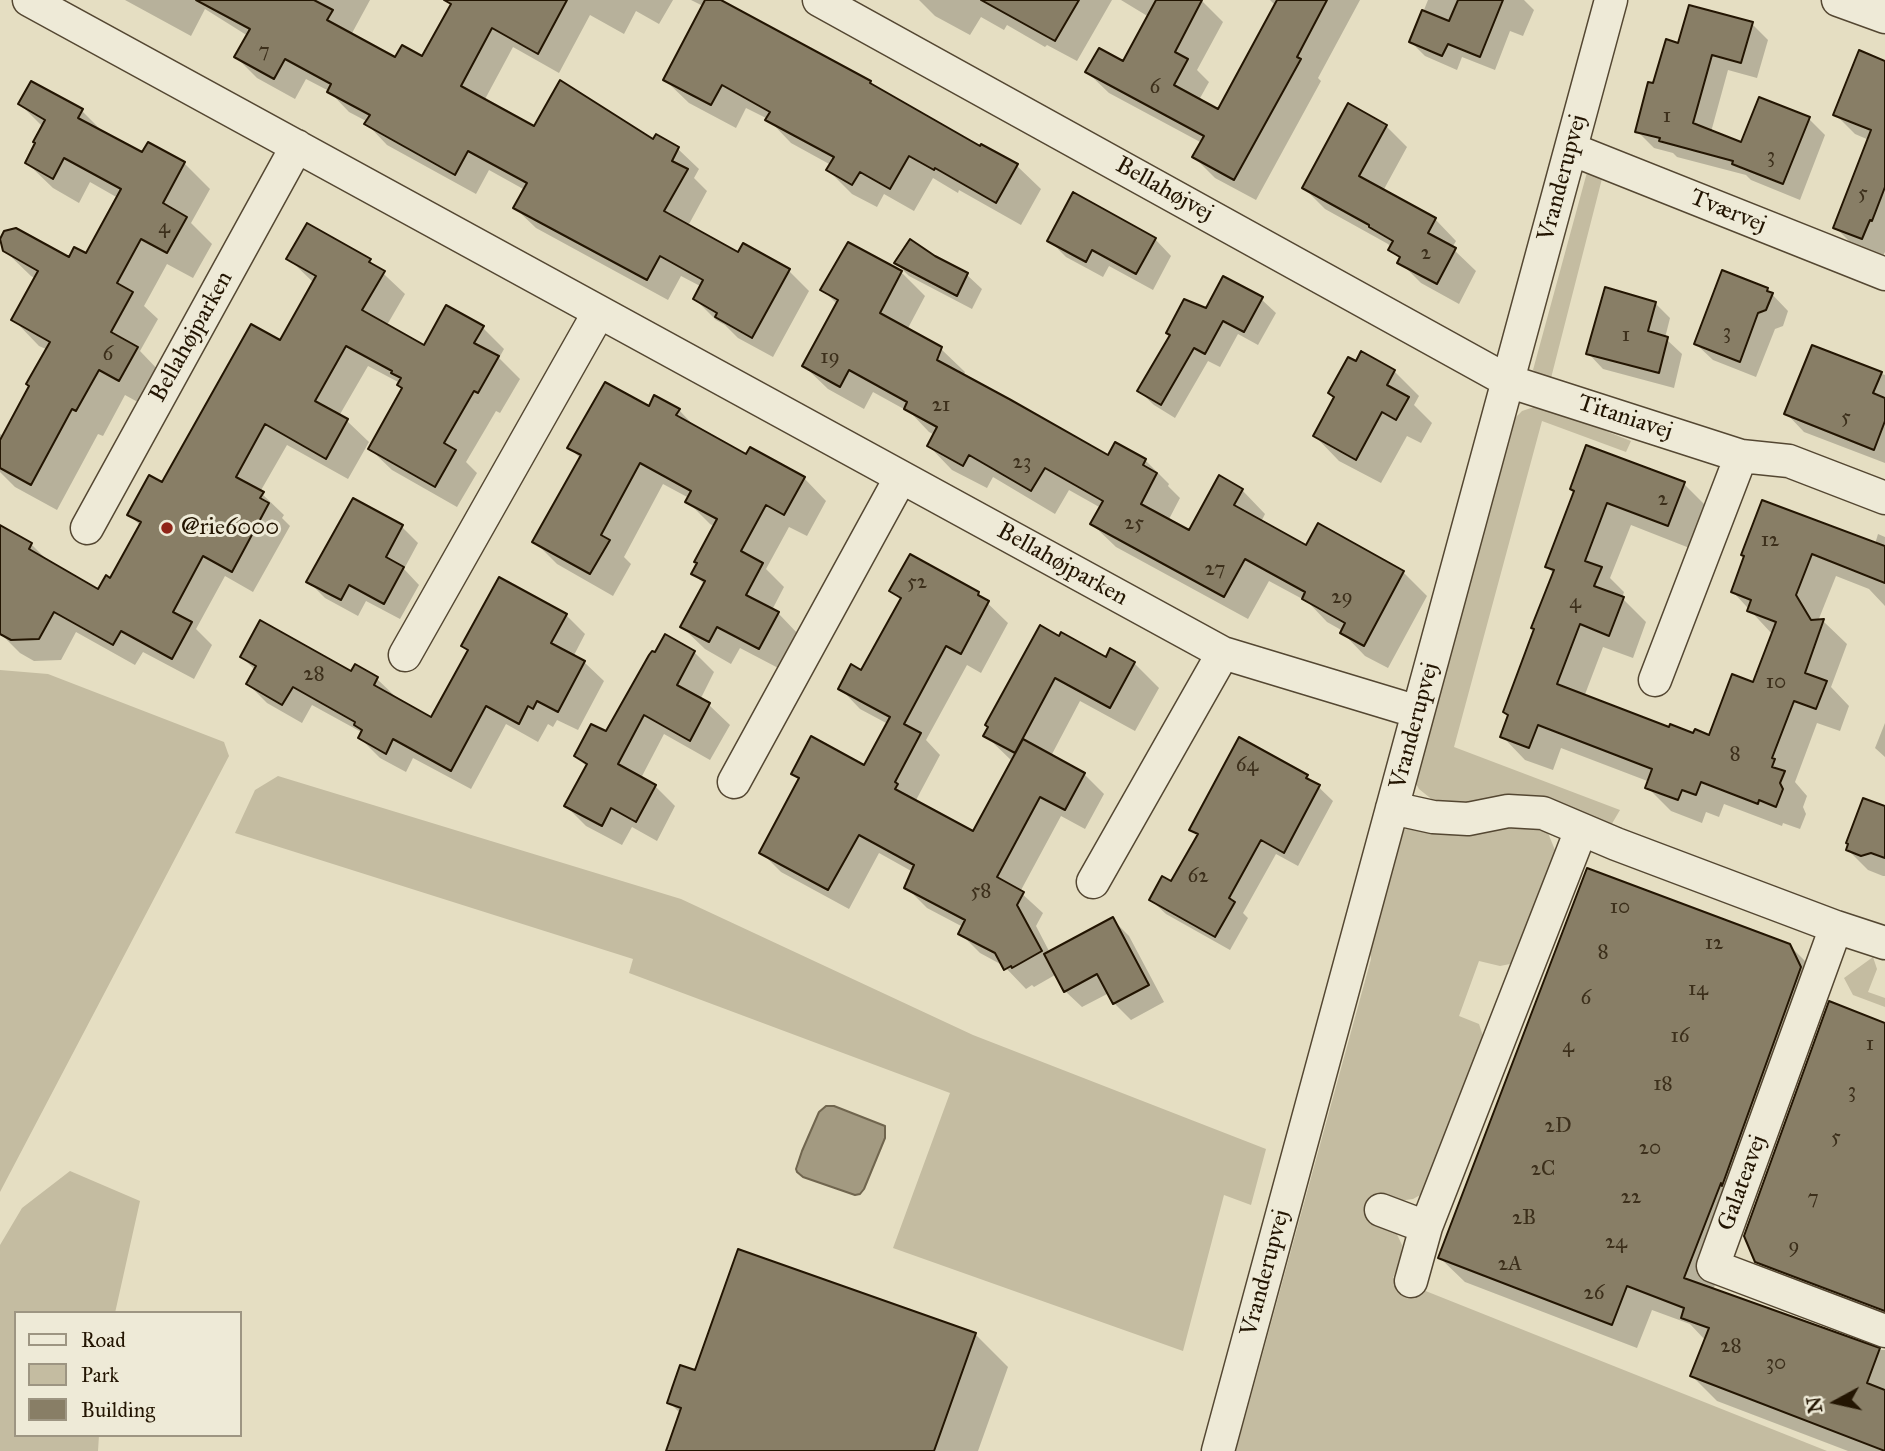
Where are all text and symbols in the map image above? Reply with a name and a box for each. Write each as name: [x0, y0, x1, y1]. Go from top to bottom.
house number: 7: [258, 39, 270, 65]
house number: 6: [1150, 75, 1160, 101]
house number: 1: [1663, 104, 1671, 130]
street label: Vranderupvej: [1532, 111, 1594, 245]
house number: 3: [1767, 144, 1775, 170]
street label: Bellahøjvej: [1110, 151, 1218, 229]
house number: 5: [1858, 181, 1868, 207]
street label: Tværvej: [1686, 184, 1770, 240]
house number: 4: [158, 215, 170, 241]
house number: 2: [1421, 241, 1431, 267]
street label: Bellahøjparken: [144, 267, 240, 407]
house number: 3: [1723, 320, 1731, 346]
house number: 1: [1622, 323, 1630, 349]
house number: 6: [103, 342, 113, 368]
house number: 19: [820, 345, 840, 371]
street label: Titaniavej: [1574, 389, 1676, 447]
house number: 21: [932, 393, 950, 419]
house number: 5: [1841, 405, 1851, 431]
house number: 23: [1013, 450, 1031, 476]
house number: 2: [1658, 487, 1668, 513]
house number: 25: [1124, 511, 1144, 537]
place label: @rie6000: [181, 514, 279, 542]
street label: Bellahøjparken: [992, 517, 1132, 613]
marker: @rie6000: [159, 520, 175, 536]
house number: 12: [1761, 528, 1779, 554]
house number: 27: [1204, 557, 1226, 583]
house number: 52: [907, 570, 927, 596]
house number: 29: [1331, 585, 1353, 611]
house number: 4: [1569, 590, 1581, 616]
street label: Vranderupvej: [1384, 659, 1446, 793]
house number: 28: [303, 662, 325, 688]
house number: 10: [1766, 670, 1786, 696]
house number: 8: [1729, 742, 1741, 768]
house number: 64: [1236, 753, 1258, 779]
house number: 62: [1187, 864, 1209, 890]
house number: 58: [971, 879, 991, 905]
house number: 10: [1610, 895, 1630, 921]
house number: 12: [1705, 931, 1723, 957]
house number: 8: [1597, 940, 1609, 966]
house number: 14: [1688, 977, 1708, 1003]
house number: 6: [1581, 986, 1591, 1012]
house number: 16: [1670, 1024, 1690, 1050]
house number: 1: [1866, 1032, 1874, 1058]
house number: 4: [1562, 1034, 1574, 1060]
house number: 18: [1653, 1072, 1673, 1098]
house number: 3: [1848, 1079, 1856, 1105]
house number: 2D: [1545, 1114, 1571, 1140]
house number: 5: [1831, 1125, 1841, 1151]
street label: Galateavej: [1712, 1131, 1774, 1235]
house number: 20: [1639, 1136, 1661, 1162]
house number: 2C: [1531, 1157, 1555, 1183]
house number: 22: [1621, 1185, 1641, 1211]
house number: 7: [1807, 1186, 1819, 1212]
street label: Vranderupvej: [1235, 1206, 1297, 1340]
house number: 2B: [1512, 1206, 1536, 1232]
house number: 24: [1605, 1230, 1627, 1256]
house number: 9: [1788, 1234, 1800, 1260]
house number: 2A: [1498, 1252, 1522, 1278]
house number: 26: [1583, 1281, 1605, 1307]
legend: [14, 1311, 242, 1437]
text: Road: [81, 1327, 126, 1353]
house number: 28: [1720, 1334, 1742, 1360]
house number: 30: [1766, 1351, 1786, 1377]
text: Park: [81, 1362, 119, 1388]
north arrow: [1801, 1367, 1871, 1437]
text: N: [1802, 1395, 1827, 1415]
text: Building: [81, 1397, 155, 1423]

